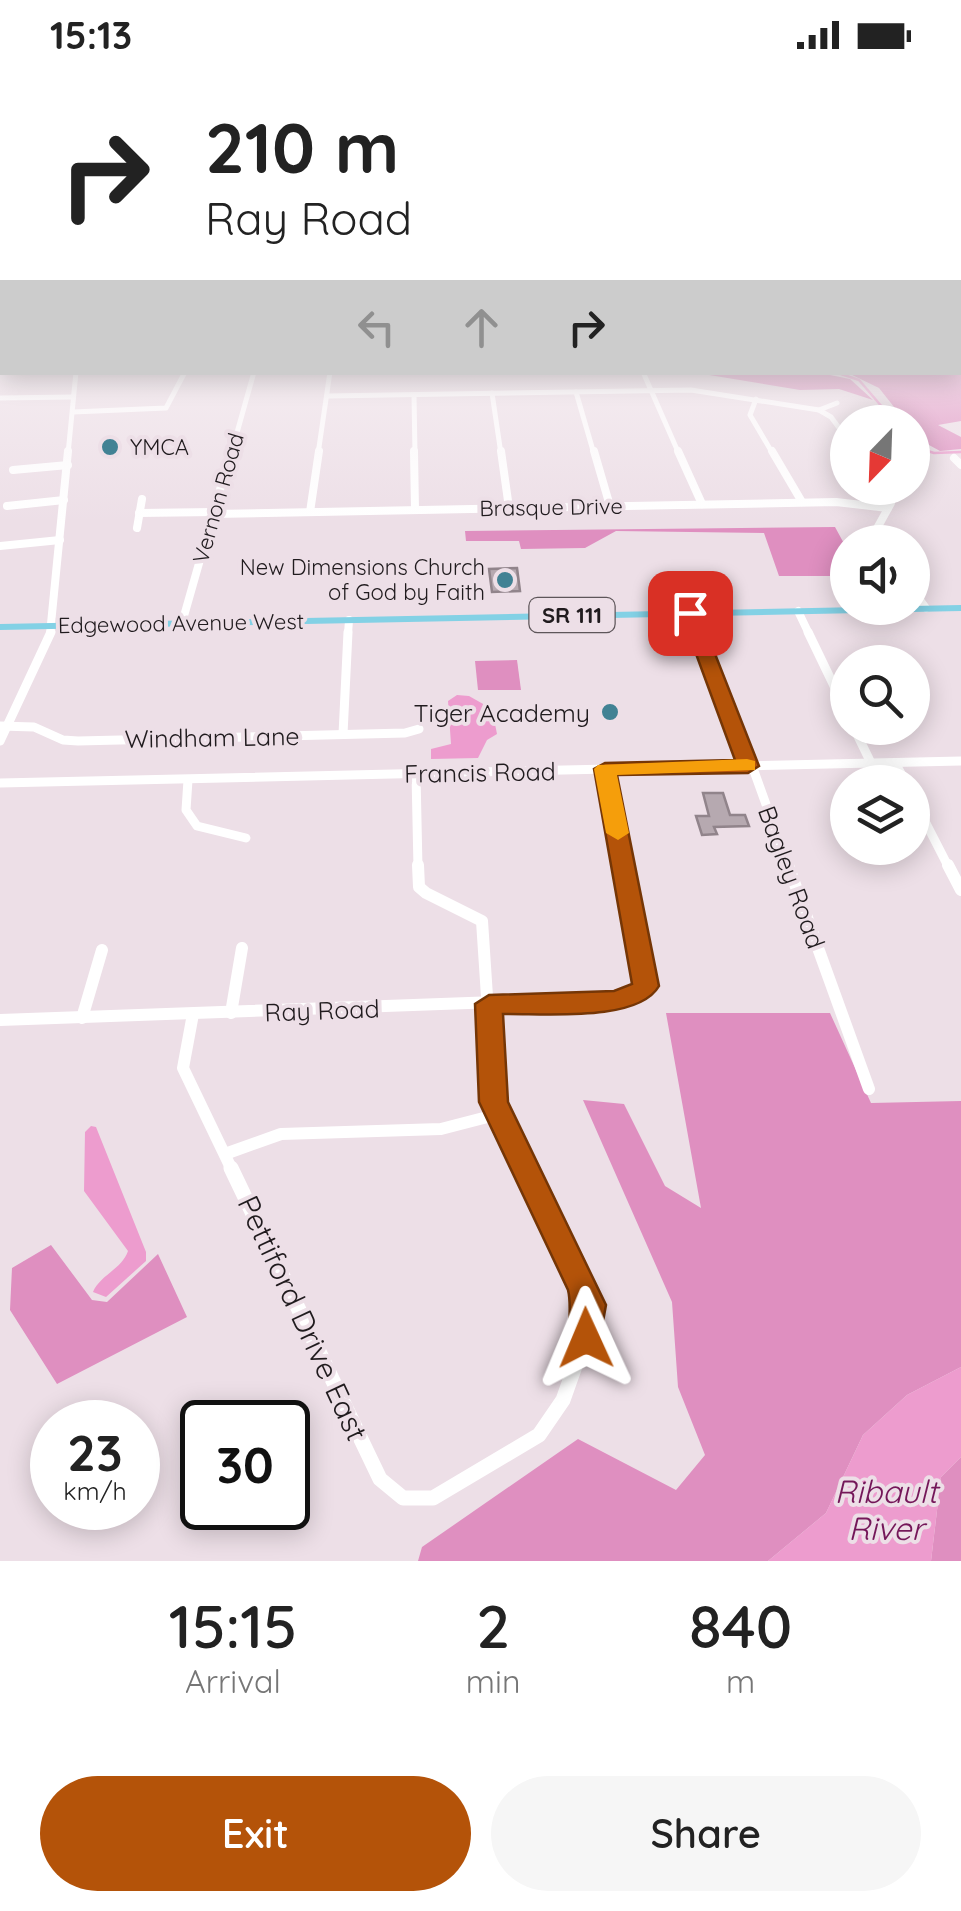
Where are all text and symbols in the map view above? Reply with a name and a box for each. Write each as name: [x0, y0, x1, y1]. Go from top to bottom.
text: 15:13: [50, 11, 132, 59]
text: 210 m: [205, 103, 399, 191]
icon: right: [40, 110, 170, 240]
text: Ray Road: [205, 190, 412, 246]
icon: left: [349, 300, 404, 355]
icon: ahead: [454, 300, 509, 355]
icon: right: [559, 300, 614, 355]
north arrow: [830, 405, 930, 505]
map controls: [830, 405, 930, 865]
street label: Vernon Road: [186, 430, 250, 566]
place label: YMCA: [130, 433, 189, 461]
marker: YMCA: [99, 436, 121, 458]
street label: Brasque Drive: [479, 492, 623, 522]
button: sound: [830, 525, 930, 625]
place label: New Dimensions Church of God by Faith: [240, 553, 485, 606]
marker: New Dimensions Church of God by Faith: [494, 569, 516, 591]
pin: [648, 571, 733, 656]
icon: arrive: [663, 586, 718, 641]
road number: SR 111: [530, 598, 614, 632]
street label: Edgewood Avenue West: [58, 607, 304, 639]
button: search: [830, 645, 930, 745]
place label: Tiger Academy: [413, 697, 590, 728]
marker: Tiger Academy: [599, 701, 621, 723]
street label: Windham Lane: [124, 720, 300, 754]
street label: Francis Road: [404, 755, 556, 789]
button: layers: [830, 765, 930, 865]
street label: Bagley Road: [752, 801, 832, 953]
street label: Ray Road: [264, 993, 380, 1027]
street label: Pettiford Drive East: [230, 1189, 376, 1447]
position arrow: [534, 1286, 638, 1390]
speed limit sign: 30: [180, 1400, 310, 1530]
text: 23: [67, 1421, 123, 1484]
water label: Ribault River: [834, 1471, 941, 1548]
text: km/h: [63, 1475, 127, 1506]
text: 15:15: [169, 1588, 297, 1663]
text: 2: [476, 1588, 510, 1663]
text: 840: [689, 1588, 792, 1663]
text: Arrival: [185, 1661, 281, 1701]
text: min: [466, 1661, 520, 1701]
text: m: [726, 1661, 755, 1701]
button: Exit: [40, 1776, 471, 1891]
button: Share: [491, 1776, 921, 1891]

